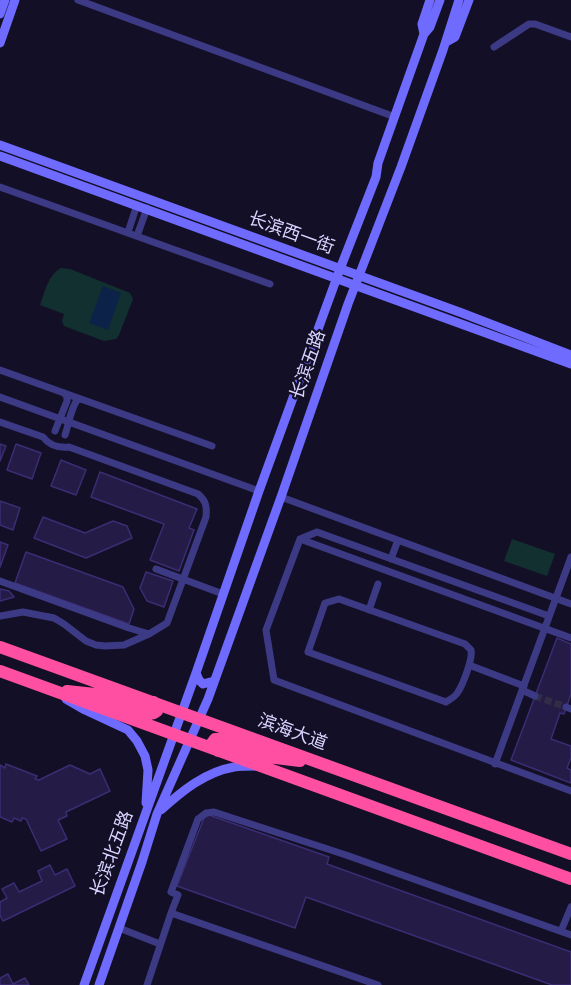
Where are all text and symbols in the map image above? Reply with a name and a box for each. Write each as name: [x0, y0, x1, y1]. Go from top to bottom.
street label: 长滨西一街: [245, 208, 337, 260]
street label: 长滨五路: [287, 327, 331, 403]
street label: 滨海大道: [254, 711, 330, 755]
street label: 长滨北五路: [87, 808, 139, 900]

